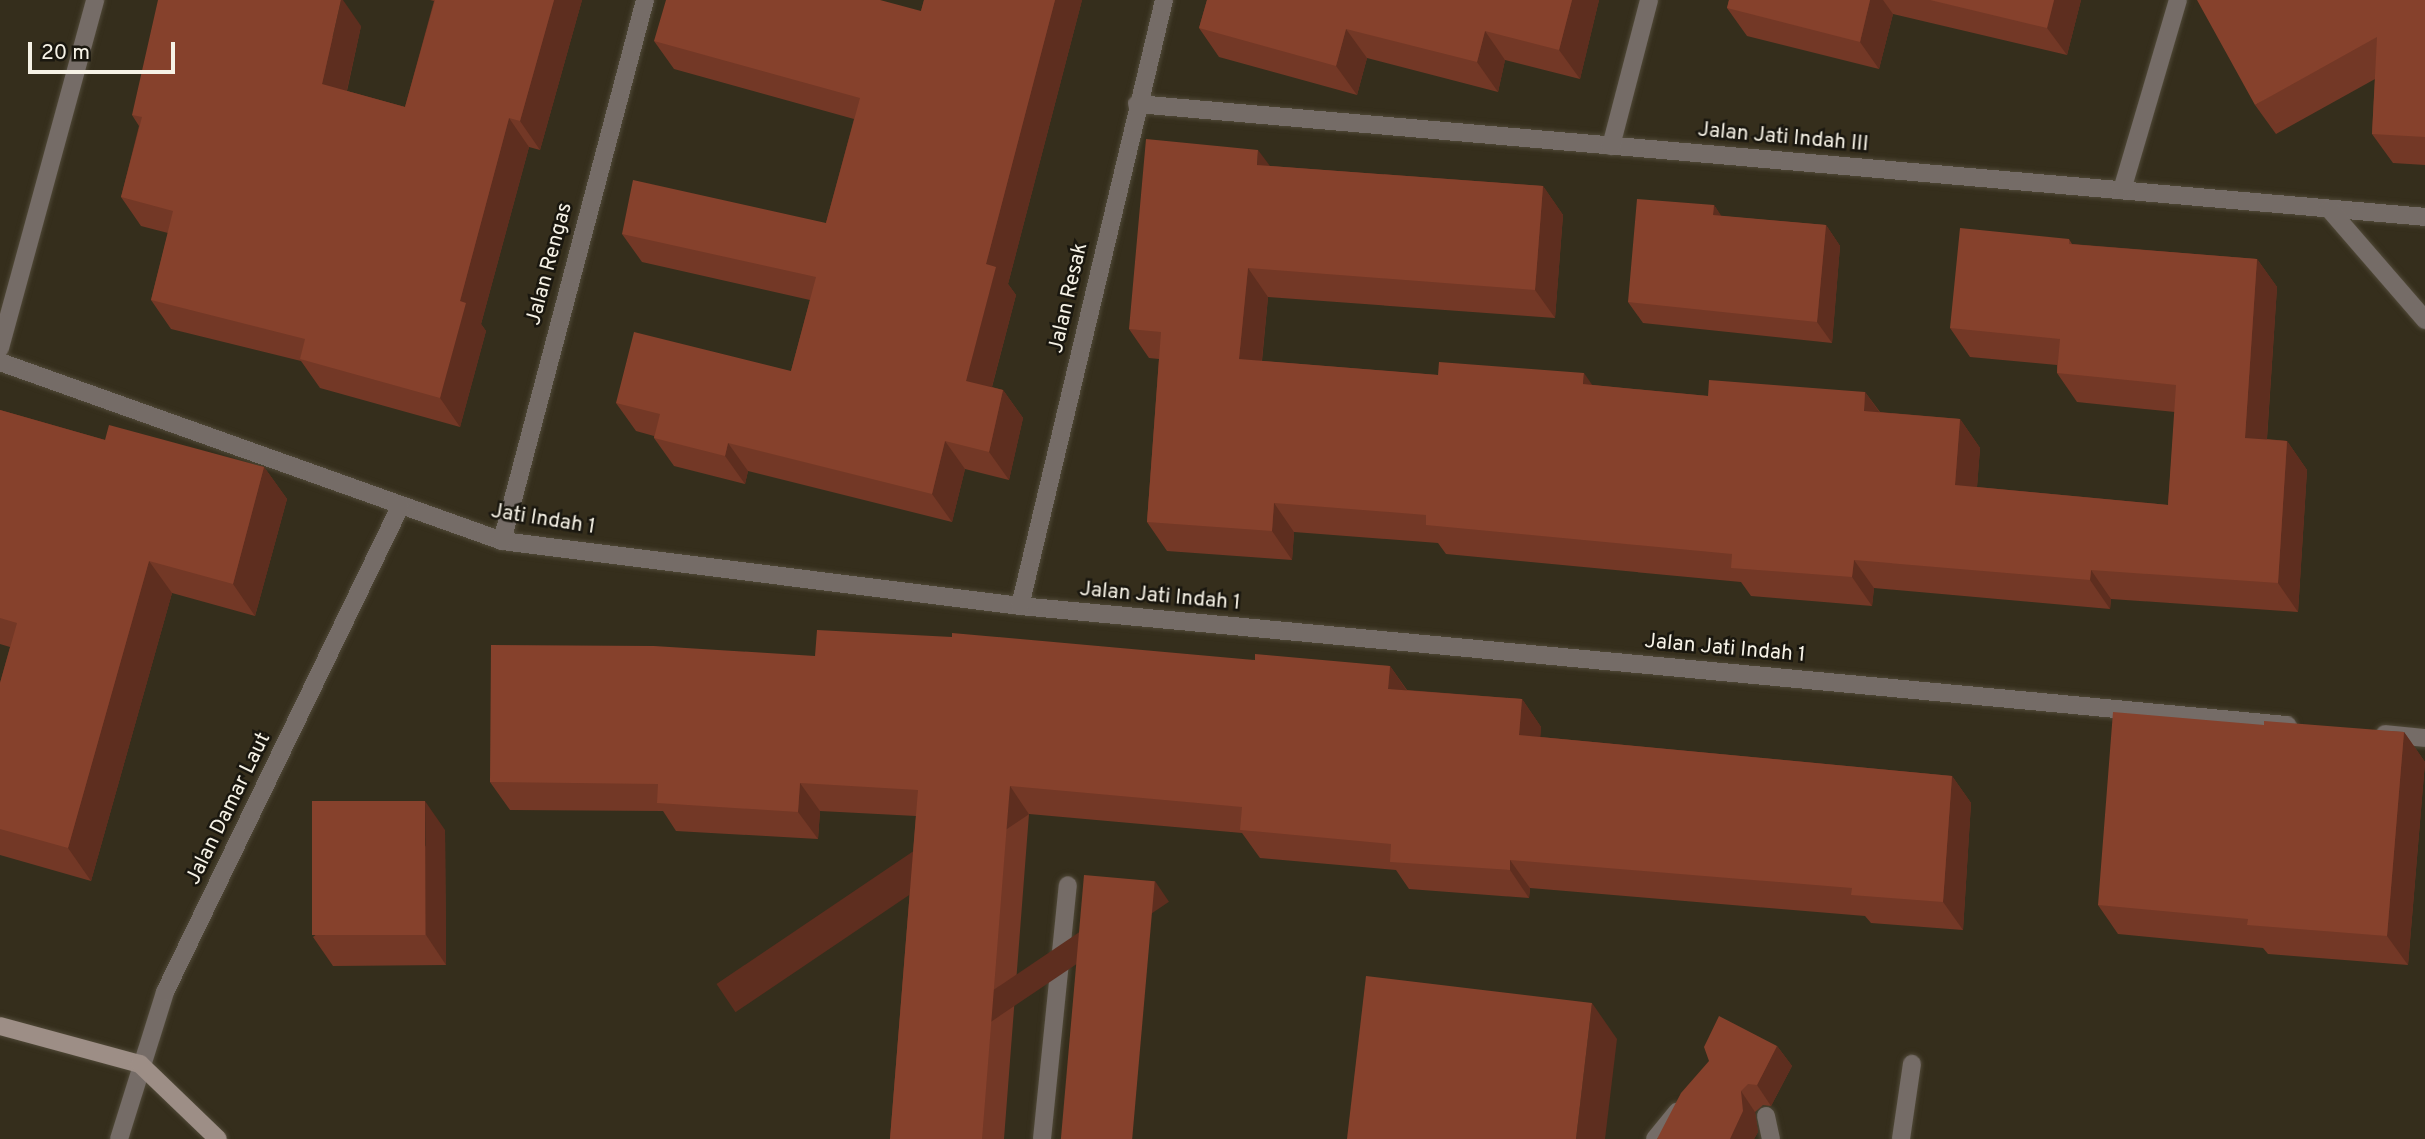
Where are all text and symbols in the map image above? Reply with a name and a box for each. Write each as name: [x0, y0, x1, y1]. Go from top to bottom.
scale bar: [32, 28, 178, 72]
text: 20 m: [41, 40, 90, 67]
street label: Jalan Jati Indah III: [1697, 118, 1869, 158]
street label: Jalan Rengas: [522, 200, 578, 328]
street label: Jalan Resak: [1044, 240, 1094, 356]
street label: Jati Indah 1: [489, 499, 597, 541]
street label: Jalan Jati Indah 1: [1078, 577, 1242, 617]
street label: Jalan Jati Indah 1: [1643, 629, 1807, 669]
street label: Jalan Damar Laut: [181, 729, 277, 889]

